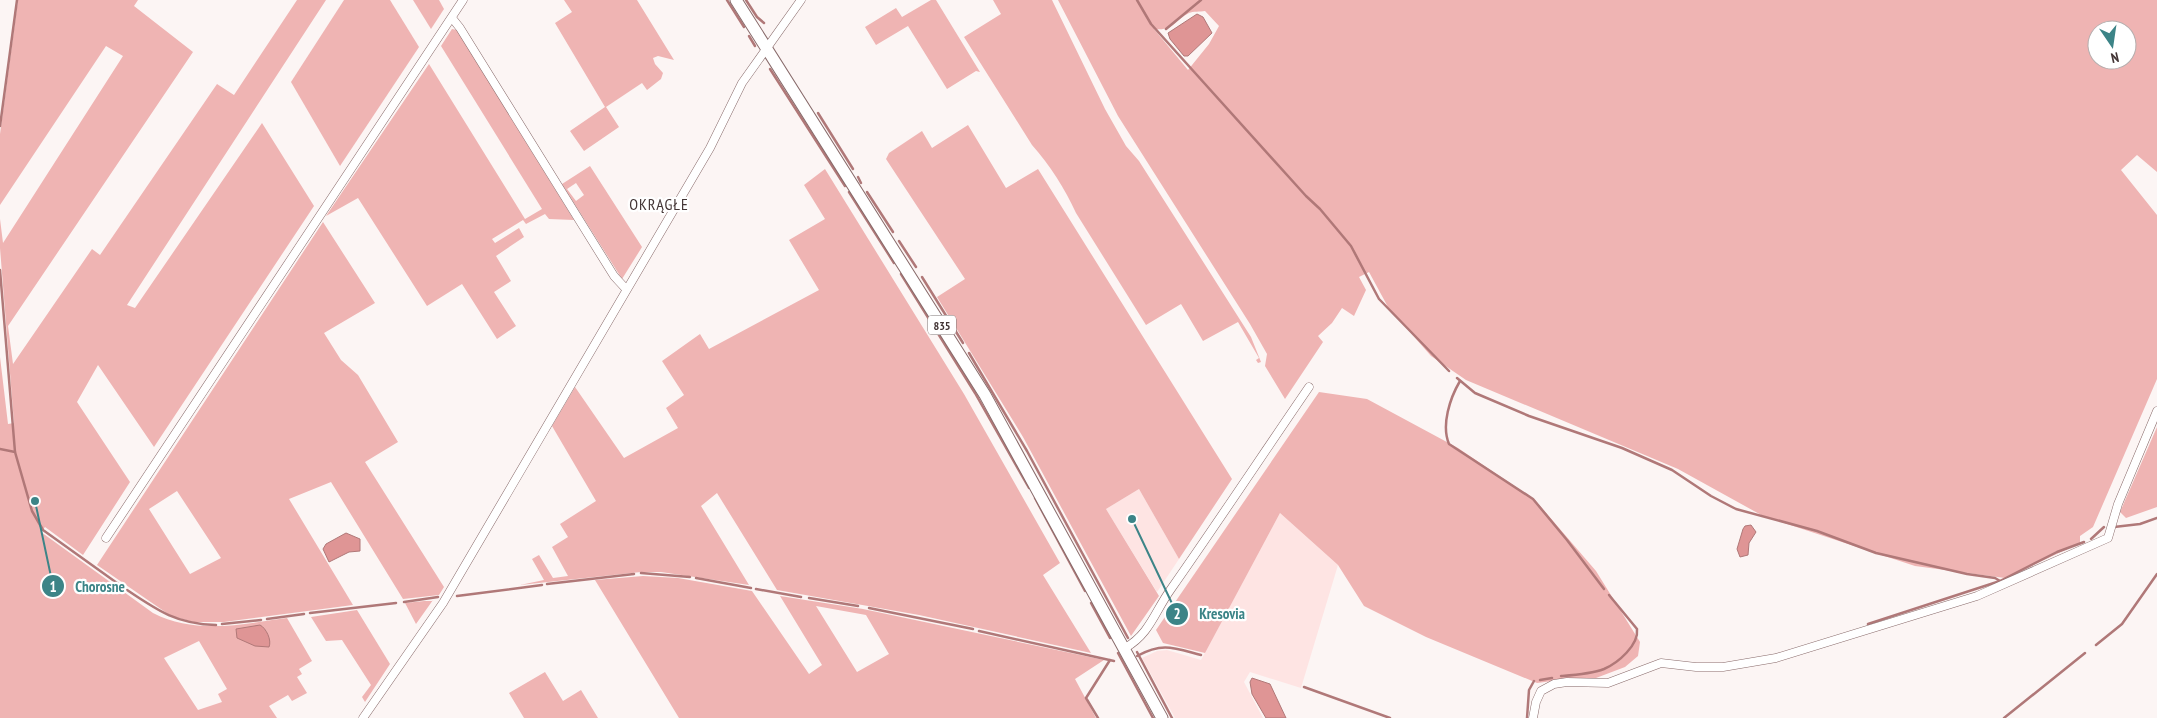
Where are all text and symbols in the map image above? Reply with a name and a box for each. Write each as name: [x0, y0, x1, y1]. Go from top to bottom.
north arrow: [2087, 20, 2137, 70]
text: N: [2109, 48, 2121, 67]
district label: OKRĄGŁE: [629, 194, 689, 214]
road number: 835: [928, 316, 956, 334]
callout: Chorosne: [41, 571, 135, 601]
text: 1: [49, 577, 57, 596]
text: Chorosne: [75, 577, 125, 596]
callout: Kresovia: [1164, 599, 1255, 629]
text: 2: [1173, 604, 1181, 623]
text: Kresovia: [1199, 604, 1245, 623]

